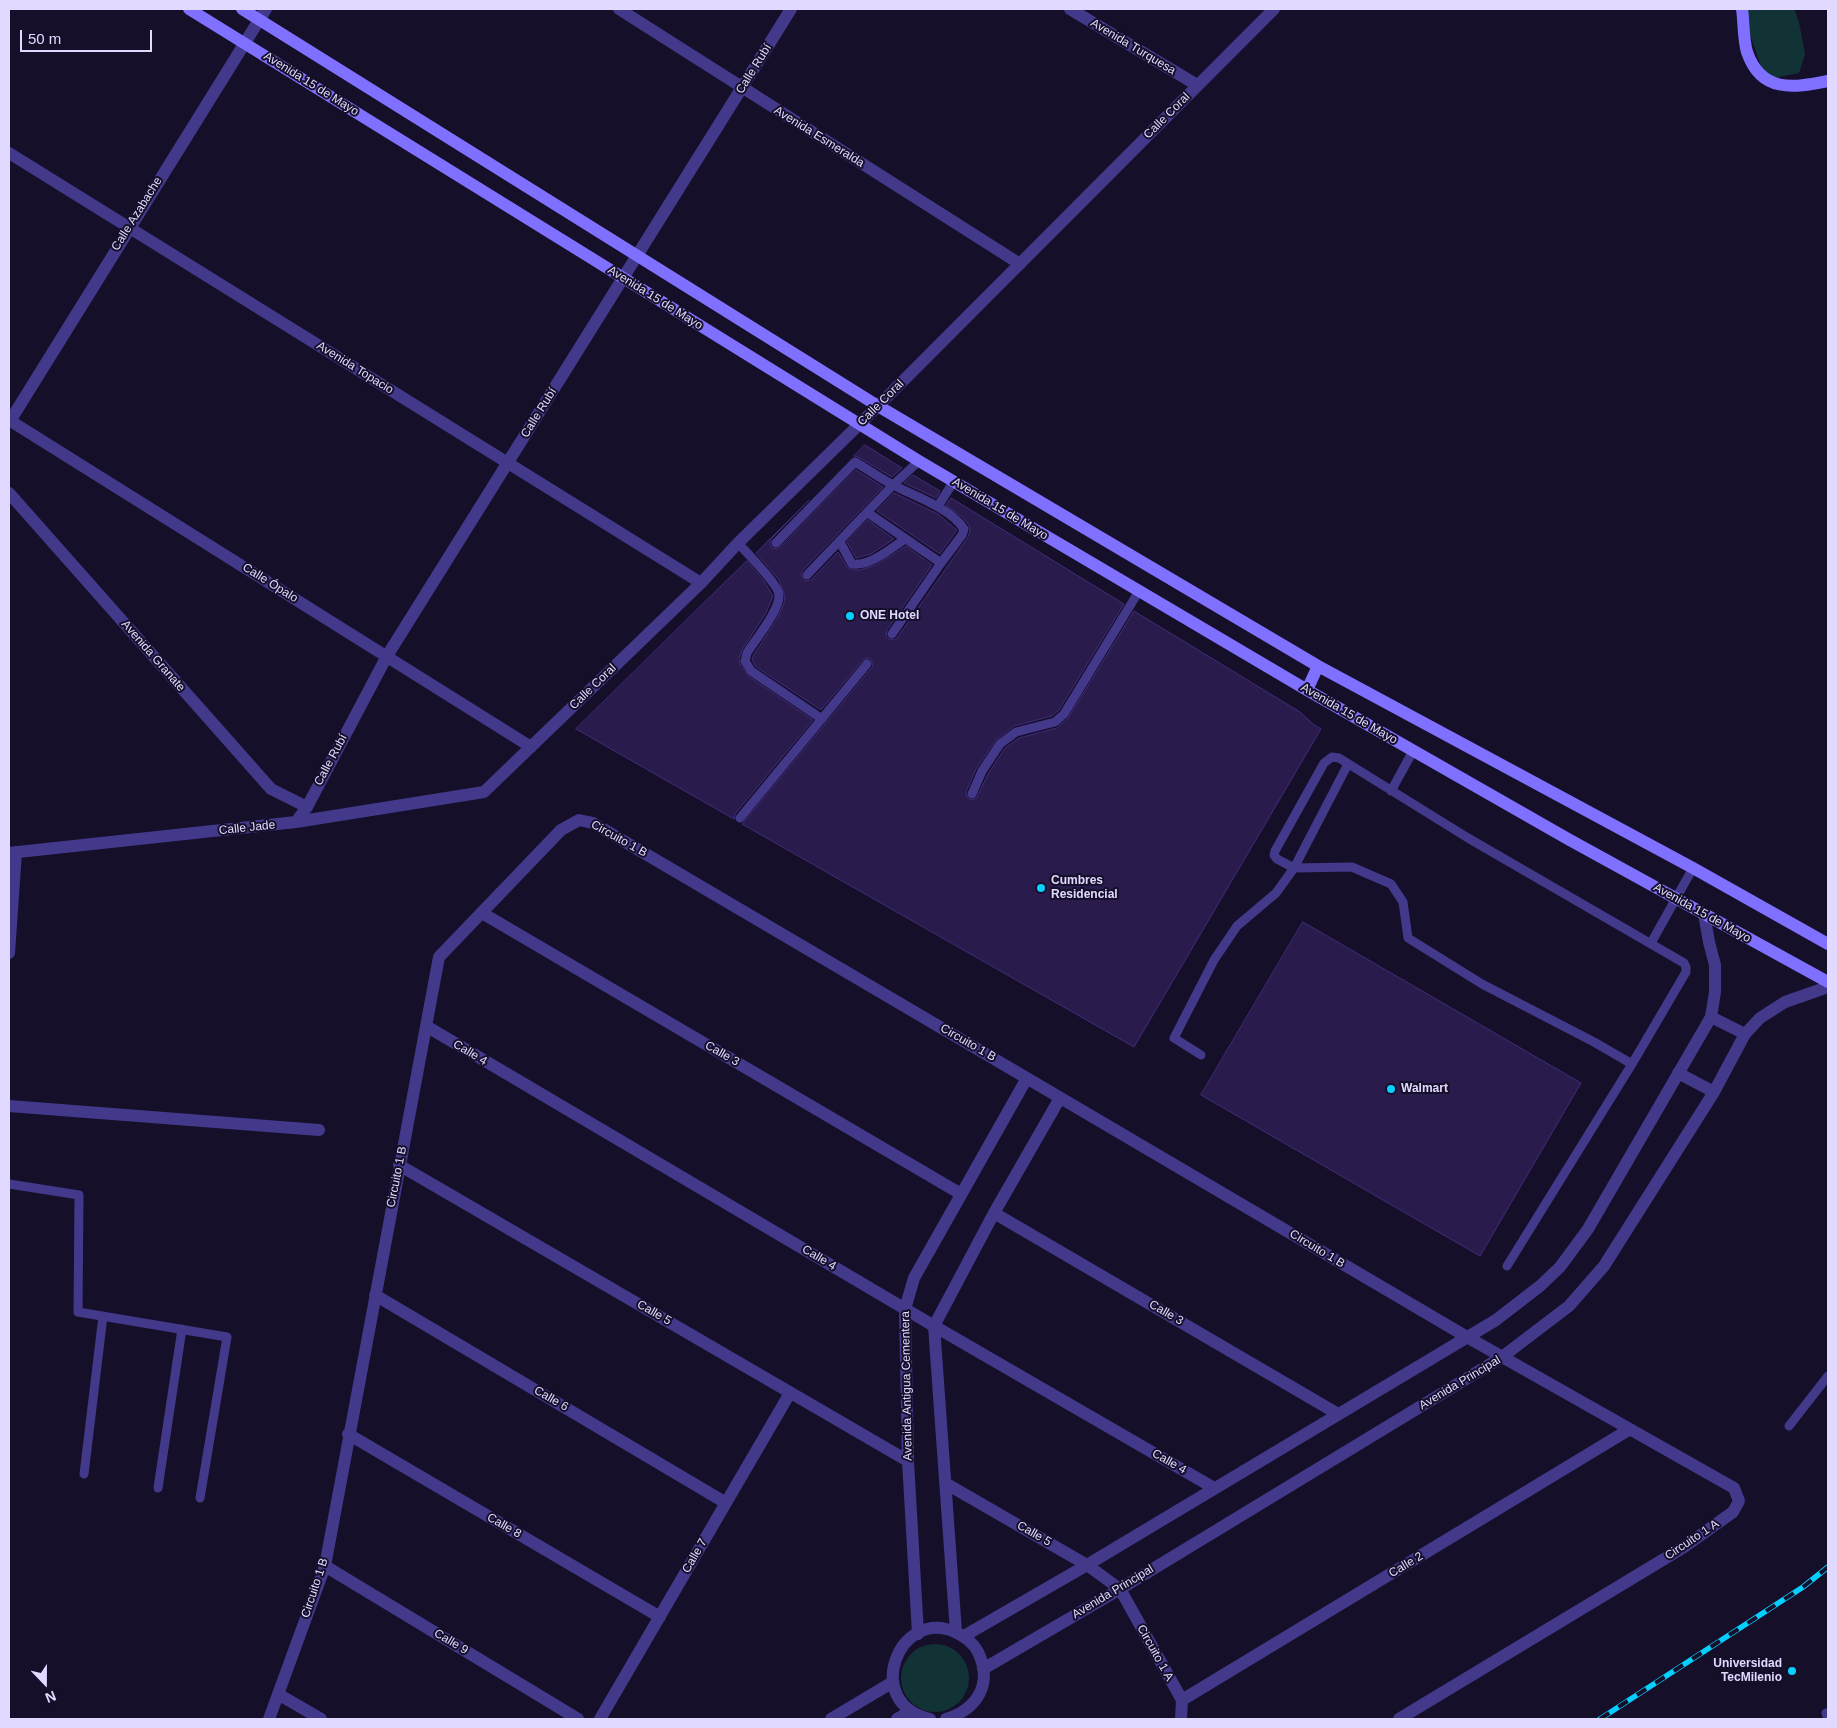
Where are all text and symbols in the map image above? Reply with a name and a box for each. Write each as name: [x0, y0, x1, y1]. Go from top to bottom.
street label: Avenida Turquesa: [1088, 16, 1178, 78]
scale bar: [22, 20, 155, 52]
text: 50 m: [28, 30, 61, 47]
street label: Calle Rubí: [733, 41, 775, 97]
street label: Avenida 15 de Mayo: [261, 49, 361, 119]
street label: Calle Coral: [1141, 90, 1193, 142]
street label: Avenida Esmeralda: [771, 103, 867, 171]
street label: Calle Azabache: [109, 175, 165, 253]
street label: Avenida 15 de Mayo: [605, 263, 705, 333]
street label: Avenida Topacio: [314, 339, 396, 397]
street label: Calle Coral: [855, 377, 907, 429]
street label: Calle Rubí: [518, 385, 560, 441]
street label: Avenida 15 de Mayo: [949, 475, 1051, 543]
street label: Calle Ópalo: [240, 560, 300, 606]
place label: ONE Hotel: [860, 609, 919, 623]
marker: ONE Hotel: [844, 610, 856, 622]
street label: Avenida Granate: [118, 617, 188, 695]
street label: Calle Coral: [567, 661, 619, 713]
street label: Avenida 15 de Mayo: [1298, 680, 1400, 748]
street label: Calle Rubí: [311, 732, 351, 788]
street label: Calle Jade: [218, 818, 276, 838]
street label: Circuito 1 B: [588, 818, 650, 860]
place label: Cumbres Residencial: [1051, 874, 1118, 902]
street label: Avenida 15 de Mayo: [1651, 880, 1753, 946]
marker: Cumbres Residencial: [1035, 882, 1047, 894]
street label: Circuito 1 B: [938, 1021, 998, 1065]
street label: Calle 4: [450, 1037, 490, 1069]
street label: Calle 3: [702, 1038, 742, 1070]
place label: Walmart: [1401, 1082, 1448, 1096]
marker: Walmart: [1385, 1083, 1397, 1095]
street label: Circuito 1 B: [384, 1145, 410, 1209]
street label: Circuito 1 B: [1287, 1227, 1347, 1271]
street label: Calle 4: [799, 1242, 839, 1274]
street label: Calle 5: [634, 1297, 674, 1329]
street label: Calle 3: [1146, 1297, 1186, 1329]
street label: Avenida Antigua Cementera: [898, 1311, 916, 1461]
street label: Avenida Principal: [1417, 1353, 1503, 1413]
street label: Calle 6: [531, 1383, 571, 1415]
street label: Calle 4: [1149, 1446, 1189, 1478]
street label: Calle 8: [484, 1510, 524, 1542]
street label: Circuito 1 A: [1662, 1517, 1722, 1563]
street label: Calle 5: [1014, 1518, 1054, 1550]
street label: Calle 7: [679, 1536, 711, 1576]
street label: Calle 2: [1386, 1549, 1426, 1581]
street label: Circuito 1 B: [299, 1556, 331, 1620]
street label: Avenida Principal: [1070, 1562, 1156, 1622]
street label: Circuito 1 A: [1134, 1622, 1176, 1684]
street label: Calle 9: [431, 1626, 471, 1658]
place label: Universidad TecMilenio: [1713, 1657, 1782, 1685]
north arrow: [20, 1658, 70, 1708]
marker: Universidad TecMilenio: [1786, 1665, 1798, 1677]
text: N: [43, 1688, 58, 1706]

